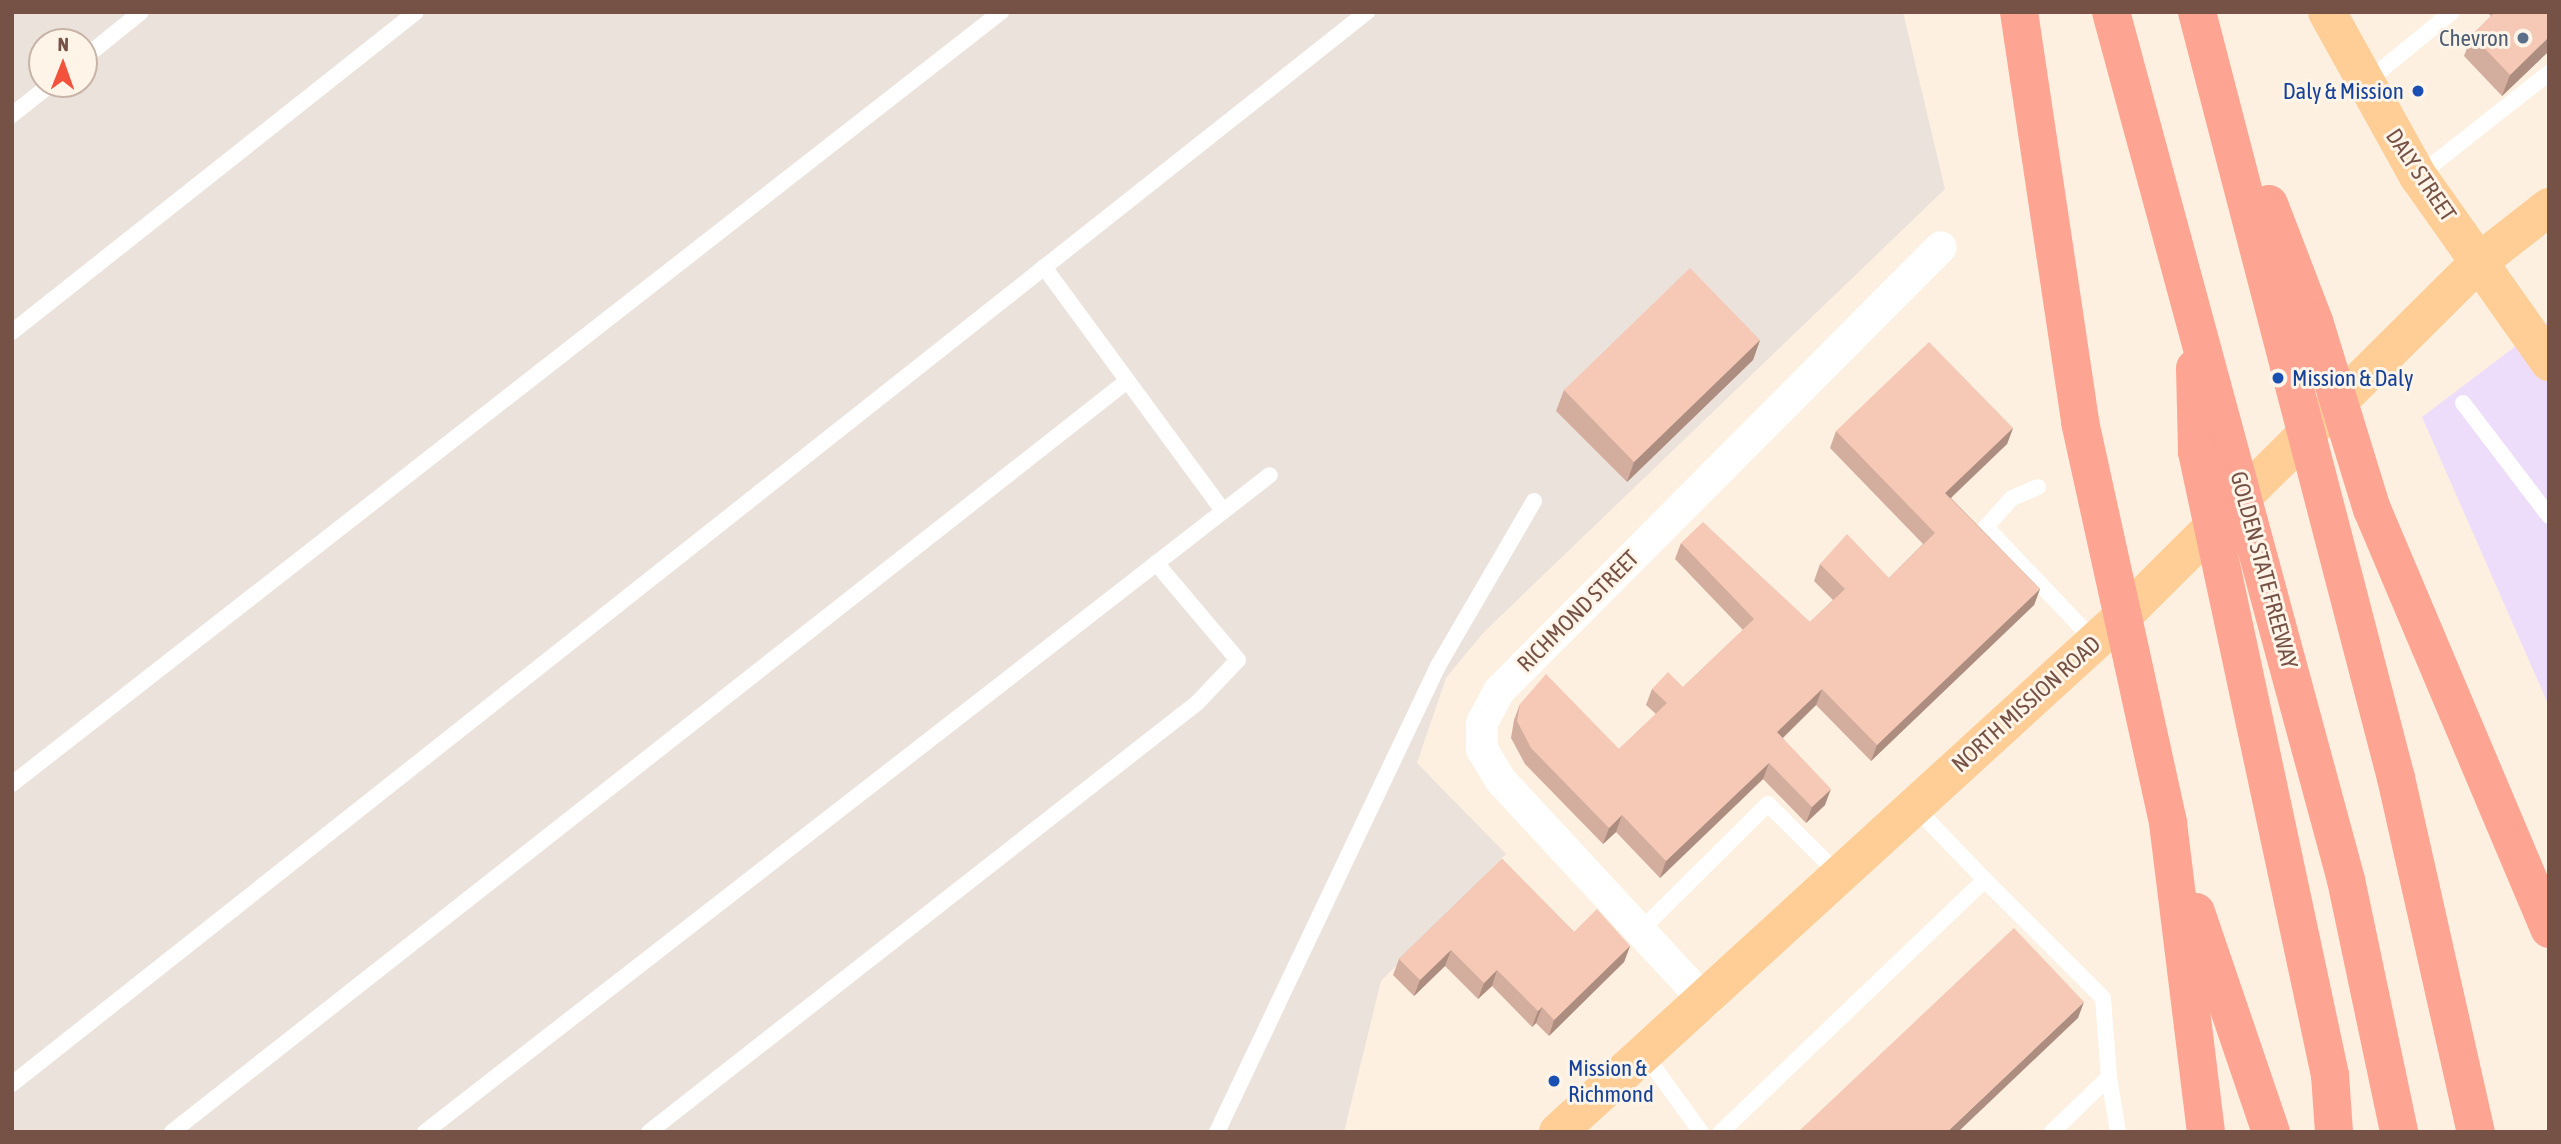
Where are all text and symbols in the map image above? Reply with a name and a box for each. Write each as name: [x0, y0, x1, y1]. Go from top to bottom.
place label: Chevron: [2439, 24, 2509, 52]
north arrow: [28, 28, 98, 98]
marker: Chevron: [2515, 30, 2531, 46]
text: N: [58, 33, 69, 55]
place label: Daly & Mission: [2283, 77, 2404, 105]
marker: Daly & Mission: [2410, 83, 2426, 99]
street label: DALY STREET: [2380, 123, 2462, 227]
place label: Mission & Daly: [2292, 364, 2413, 392]
marker: Mission & Daly: [2270, 370, 2286, 386]
street label: GOLDEN STATE FREEWAY: [2224, 468, 2304, 672]
street label: RICHMOND STREET: [1512, 545, 1644, 677]
street label: NORTH MISSION ROAD: [1946, 630, 2106, 778]
place label: Mission & Richmond: [1568, 1054, 1654, 1108]
marker: Mission & Richmond: [1546, 1073, 1562, 1089]

